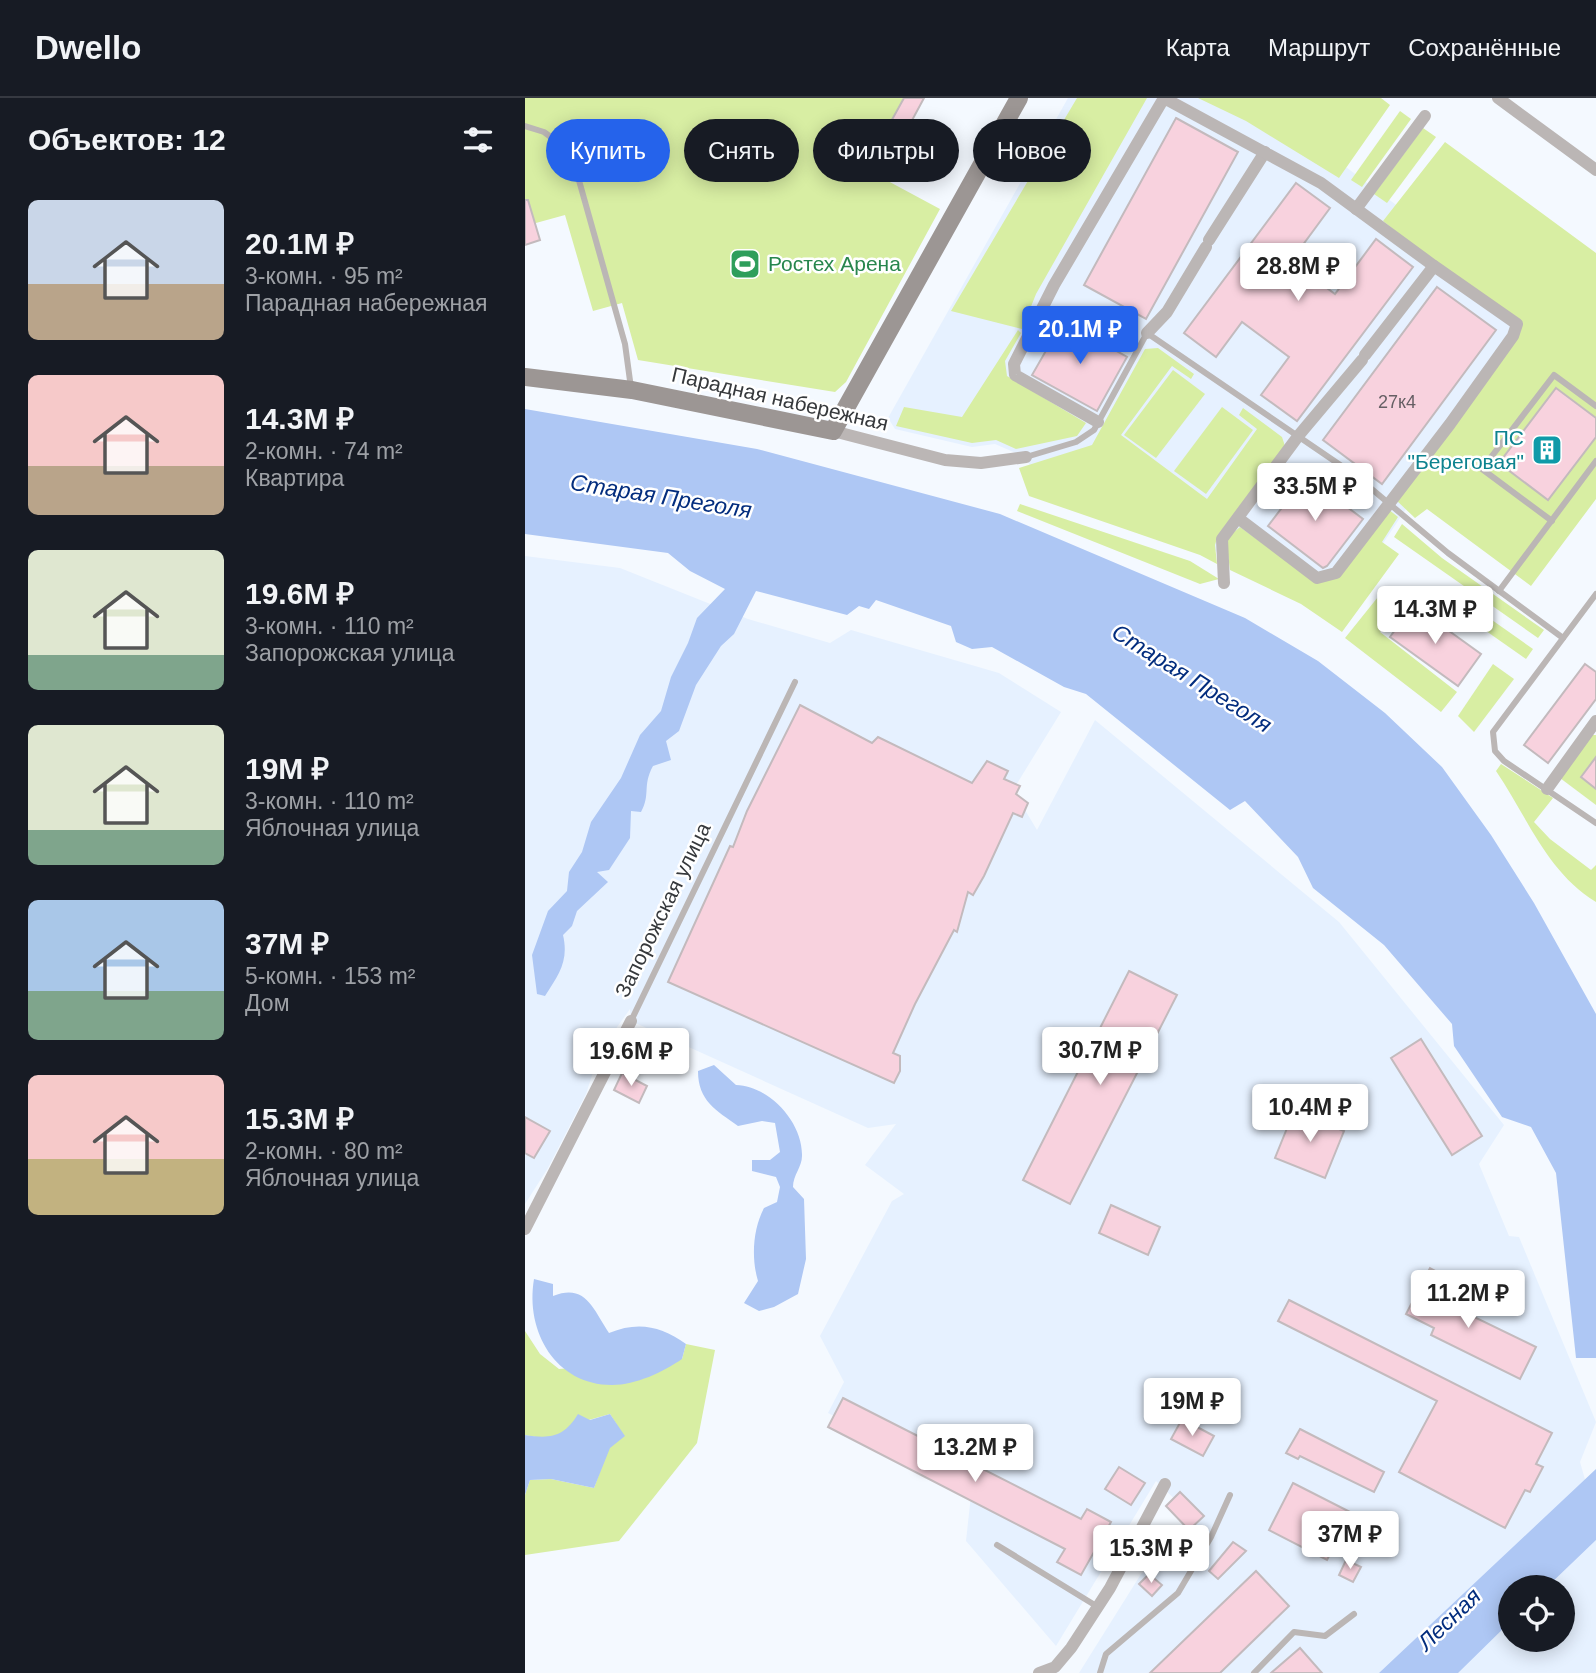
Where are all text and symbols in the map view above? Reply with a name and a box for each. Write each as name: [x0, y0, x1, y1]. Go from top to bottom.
text: Dwello: [35, 29, 141, 66]
text: Карта: [1166, 34, 1230, 61]
text: Маршрут: [1268, 34, 1370, 61]
text: Сохранённые: [1408, 34, 1561, 61]
chip: Купить: [546, 119, 670, 182]
chip: Снять: [684, 119, 799, 182]
chip: Фильтры: [813, 119, 959, 182]
chip: Новое: [973, 119, 1091, 182]
icon: filters: [459, 121, 497, 159]
text: Объектов: 12: [28, 123, 226, 156]
text: 20.1M ₽: [245, 227, 354, 260]
icon: home: [84, 228, 168, 312]
pin: 28.8M ₽: [1233, 244, 1363, 303]
sports icon: Ростех Арена: [728, 247, 762, 281]
place label: Ростех Арена: [768, 252, 901, 275]
text: 28.8M ₽: [1256, 253, 1340, 279]
text: 3-комн. · 95 m²: [245, 263, 403, 289]
text: Парадная набережная: [245, 290, 488, 316]
pin: 20.1M ₽: [1015, 306, 1145, 366]
text: 20.1M ₽: [1038, 316, 1122, 342]
street label: Парадная набережная: [670, 362, 891, 435]
house number: 27к4: [1378, 392, 1416, 412]
text: 14.3M ₽: [245, 402, 354, 435]
icon: home: [84, 403, 168, 487]
place label: ПС "Береговая": [1407, 426, 1524, 473]
building icon: ПС "Береговая": [1530, 433, 1564, 467]
text: 2-комн. · 74 m²: [245, 438, 403, 464]
pin: 33.5M ₽: [1250, 464, 1380, 523]
text: Квартира: [245, 465, 344, 491]
water label: Старая Преголя: [568, 469, 754, 523]
text: 33.5M ₽: [1273, 473, 1357, 499]
text: 19.6M ₽: [245, 577, 354, 610]
icon: home: [84, 578, 168, 662]
pin: 14.3M ₽: [1370, 587, 1500, 646]
text: 14.3M ₽: [1393, 596, 1477, 622]
text: 3-комн. · 110 m²: [245, 613, 414, 639]
water label: Старая Преголя: [1107, 618, 1277, 738]
text: Запорожская улица: [245, 640, 455, 666]
text: 19M ₽: [245, 752, 329, 785]
icon: home: [84, 753, 168, 837]
text: 3-комн. · 110 m²: [245, 788, 414, 814]
text: Яблочная улица: [245, 815, 419, 841]
street label: Запорожская улица: [610, 818, 715, 1001]
text: 37M ₽: [245, 927, 329, 960]
icon: home: [84, 928, 168, 1012]
text: 5-комн. · 153 m²: [245, 963, 416, 989]
text: Дом: [245, 990, 289, 1016]
pin: 19.6M ₽: [566, 1028, 696, 1088]
pin: 30.7M ₽: [1035, 1028, 1165, 1087]
text: 30.7M ₽: [1058, 1037, 1142, 1063]
text: 19.6M ₽: [589, 1038, 673, 1064]
pin: 10.4M ₽: [1245, 1084, 1375, 1144]
text: 10.4M ₽: [1268, 1094, 1352, 1120]
text: 15.3M ₽: [245, 1102, 354, 1135]
icon: home: [84, 1103, 168, 1187]
text: 2-комн. · 80 m²: [245, 1138, 403, 1164]
text: Яблочная улица: [245, 1165, 419, 1191]
pin: 11.2M ₽: [1403, 1270, 1533, 1330]
text: 11.2M ₽: [1427, 1280, 1509, 1306]
pin: 19M ₽: [1143, 1378, 1241, 1438]
text: 19M ₽: [1160, 1388, 1224, 1414]
pin: 13.2M ₽: [910, 1424, 1040, 1484]
text: 13.2M ₽: [933, 1434, 1017, 1460]
pin: 37M ₽: [1301, 1512, 1399, 1571]
text: 37M ₽: [1318, 1521, 1382, 1547]
pin: 15.3M ₽: [1086, 1526, 1216, 1585]
text: 15.3M ₽: [1109, 1535, 1193, 1561]
map controls: [1498, 1575, 1575, 1652]
button: locate: [1498, 1575, 1575, 1652]
water label: Лесная: [1411, 1583, 1486, 1657]

